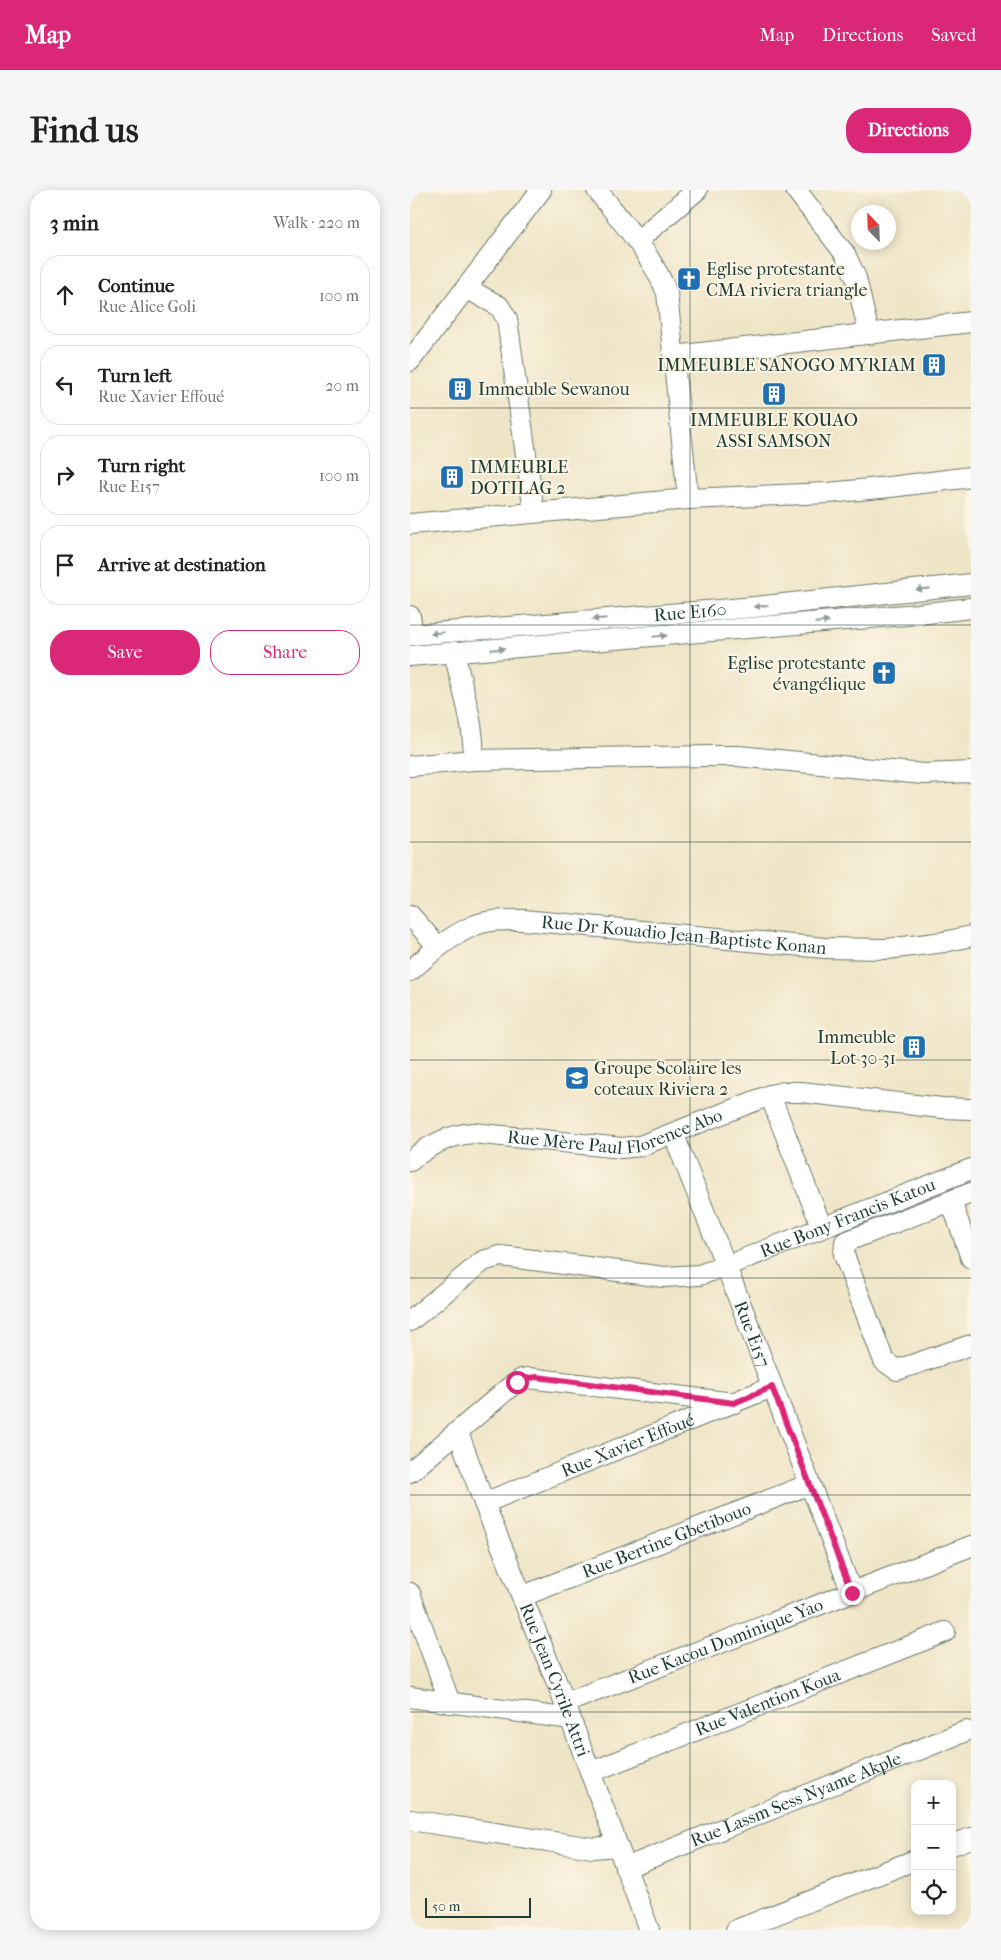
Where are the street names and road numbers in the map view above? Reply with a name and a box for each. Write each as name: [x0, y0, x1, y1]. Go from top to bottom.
street label: Rue E160: [653, 599, 727, 626]
street label: Rue Dr Kouadio Jean-Baptiste Konan: [540, 911, 828, 959]
street label: Rue Mère Paul Florence Abo: [506, 1104, 725, 1158]
street label: Rue Bony Francis Katou: [757, 1174, 938, 1262]
street label: Rue E157: [730, 1298, 775, 1370]
street label: Rue Xavier Effoué: [558, 1409, 698, 1481]
street label: Rue Bertine Gbetibouo: [579, 1498, 754, 1582]
street label: Rue Kacou Dominique Yao: [625, 1594, 826, 1688]
street label: Rue Jean Cyrile Attri: [515, 1600, 594, 1760]
street label: Rue Valention Koua: [692, 1664, 844, 1740]
street label: Rue Lassm Sess Nyame Akple: [687, 1748, 904, 1851]

